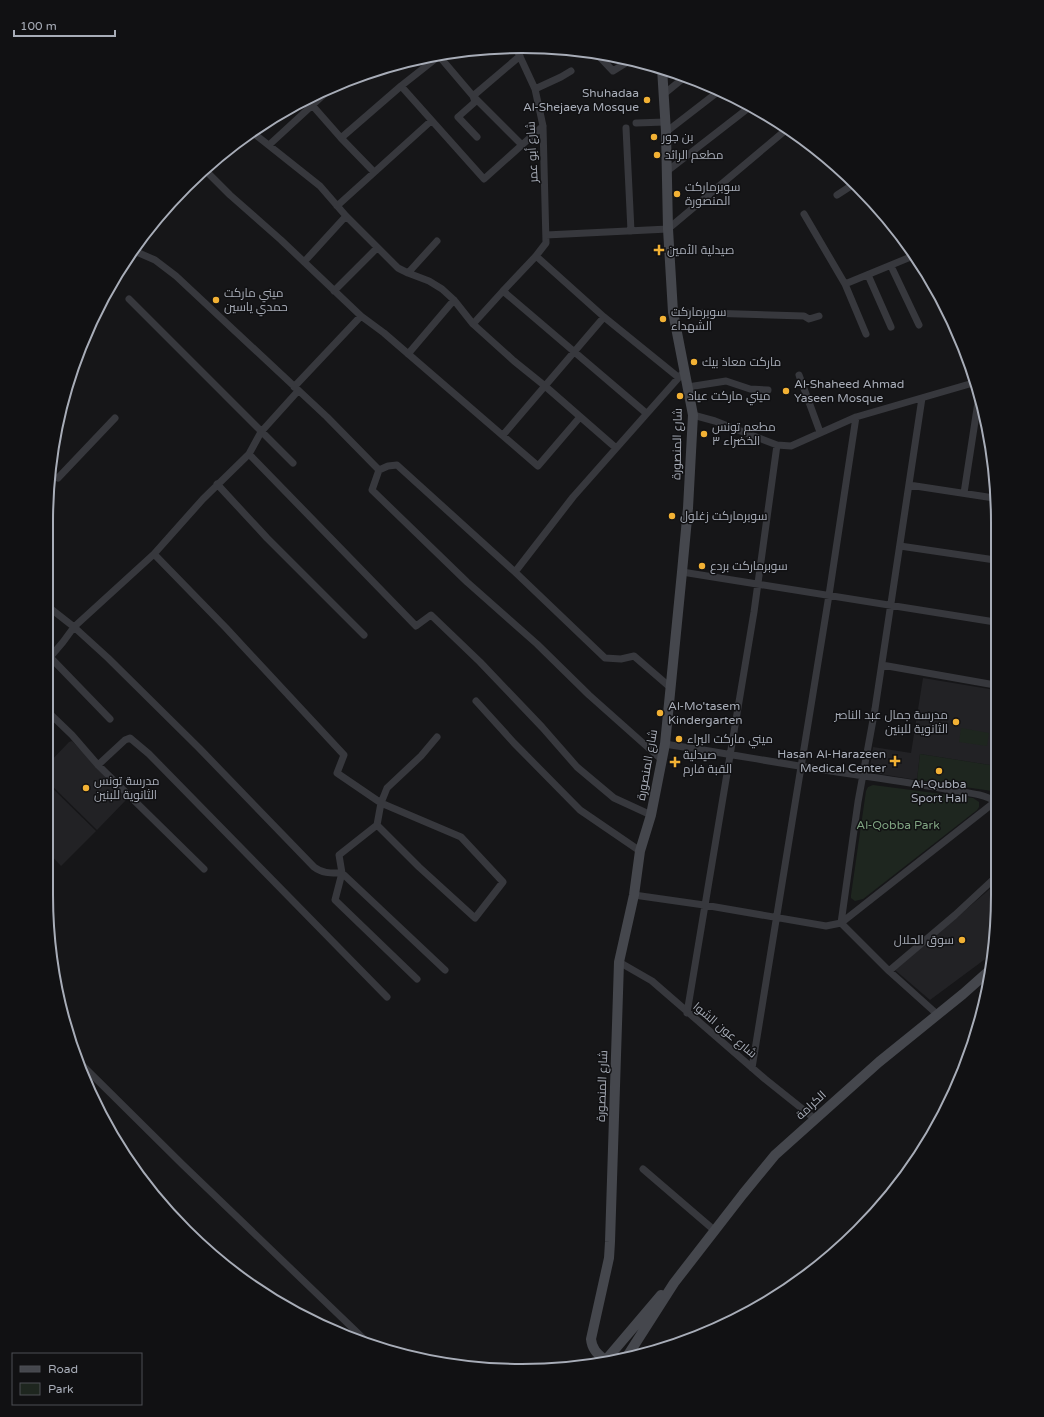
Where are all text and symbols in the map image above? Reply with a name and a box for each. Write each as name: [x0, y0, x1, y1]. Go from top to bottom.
scale bar: [14, 12, 115, 38]
text: 100 m: [20, 19, 57, 33]
place label: Shuhadaa Al-Shejaeya Mosque: [523, 86, 639, 114]
marker: Shuhadaa Al-Shejaeya Mosque: [642, 95, 652, 105]
street label: شارع أبو عمر: [522, 121, 542, 184]
place label: بن جور: [661, 130, 693, 144]
marker: بن جور: [649, 132, 659, 142]
place label: مطعم الرائد: [665, 148, 723, 163]
marker: مطعم الرائد: [652, 150, 662, 160]
place label: سوبرماركت المنصورة: [685, 180, 740, 208]
marker: سوبرماركت المنصورة: [672, 189, 682, 199]
place label: صيدلية الأمين: [667, 243, 734, 257]
marker: صيدلية الأمين: [654, 245, 664, 255]
place label: ميني ماركت حمدي ياسين: [224, 286, 288, 317]
marker: ميني ماركت حمدي ياسين: [211, 295, 221, 305]
place label: سوبرماركت الشهداء: [671, 305, 726, 333]
marker: سوبرماركت الشهداء: [658, 314, 668, 324]
place label: ماركت معاذ بيك: [702, 355, 781, 369]
marker: ماركت معاذ بيك: [689, 357, 699, 367]
place label: Al-Shaheed Ahmad Yaseen Mosque: [794, 377, 904, 405]
marker: Al-Shaheed Ahmad Yaseen Mosque: [781, 386, 791, 396]
place label: ميني ماركت عياد: [688, 389, 770, 406]
marker: ميني ماركت عياد: [675, 391, 685, 401]
street label: شارع المنصورة: [669, 408, 686, 480]
place label: مطعم تونس الخضراء ٣: [712, 420, 776, 448]
marker: مطعم تونس الخضراء ٣: [699, 429, 709, 439]
place label: سوبرماركت زغلول: [680, 509, 767, 523]
marker: سوبرماركت زغلول: [667, 511, 677, 521]
place label: سوبرماركت بردع: [710, 559, 788, 574]
marker: سوبرماركت بردع: [697, 561, 707, 571]
place label: Al-Mo'tasem Kindergarten: [668, 699, 743, 727]
marker: Al-Mo'tasem Kindergarten: [655, 708, 665, 718]
place label: مدرسة جمال عبد الناصر الثانوية للبنين: [834, 708, 948, 736]
marker: مدرسة جمال عبد الناصر الثانوية للبنين: [951, 717, 961, 727]
street label: شارع المنصورة: [634, 728, 661, 802]
place label: ميني ماركت البراء: [687, 732, 773, 749]
marker: ميني ماركت البراء: [674, 734, 684, 744]
place label: Hasan Al-Harazeen Medical Center: [777, 747, 886, 775]
place label: صيدلية القبة فارم: [683, 748, 732, 777]
marker: Hasan Al-Harazeen Medical Center: [889, 755, 901, 767]
marker: صيدلية القبة فارم: [670, 757, 680, 767]
marker: Al-Qubba Sport Hall: [934, 766, 944, 776]
place label: مدرسة تونس الثانوية للبنين: [94, 774, 160, 802]
place label: Al-Qubba Sport Hall: [911, 777, 967, 805]
marker: مدرسة تونس الثانوية للبنين: [81, 783, 91, 793]
park label: Al-Qobba Park: [856, 818, 940, 832]
place label: سوق الحلال: [894, 933, 954, 947]
marker: سوق الحلال: [957, 935, 967, 945]
street label: شارع عون الشوا: [690, 999, 760, 1061]
street label: شارع المنصورة: [594, 1050, 611, 1122]
street label: الكرامة: [793, 1088, 829, 1122]
legend: [12, 1353, 142, 1405]
text: Road: [48, 1362, 78, 1376]
text: Park: [48, 1382, 74, 1396]

